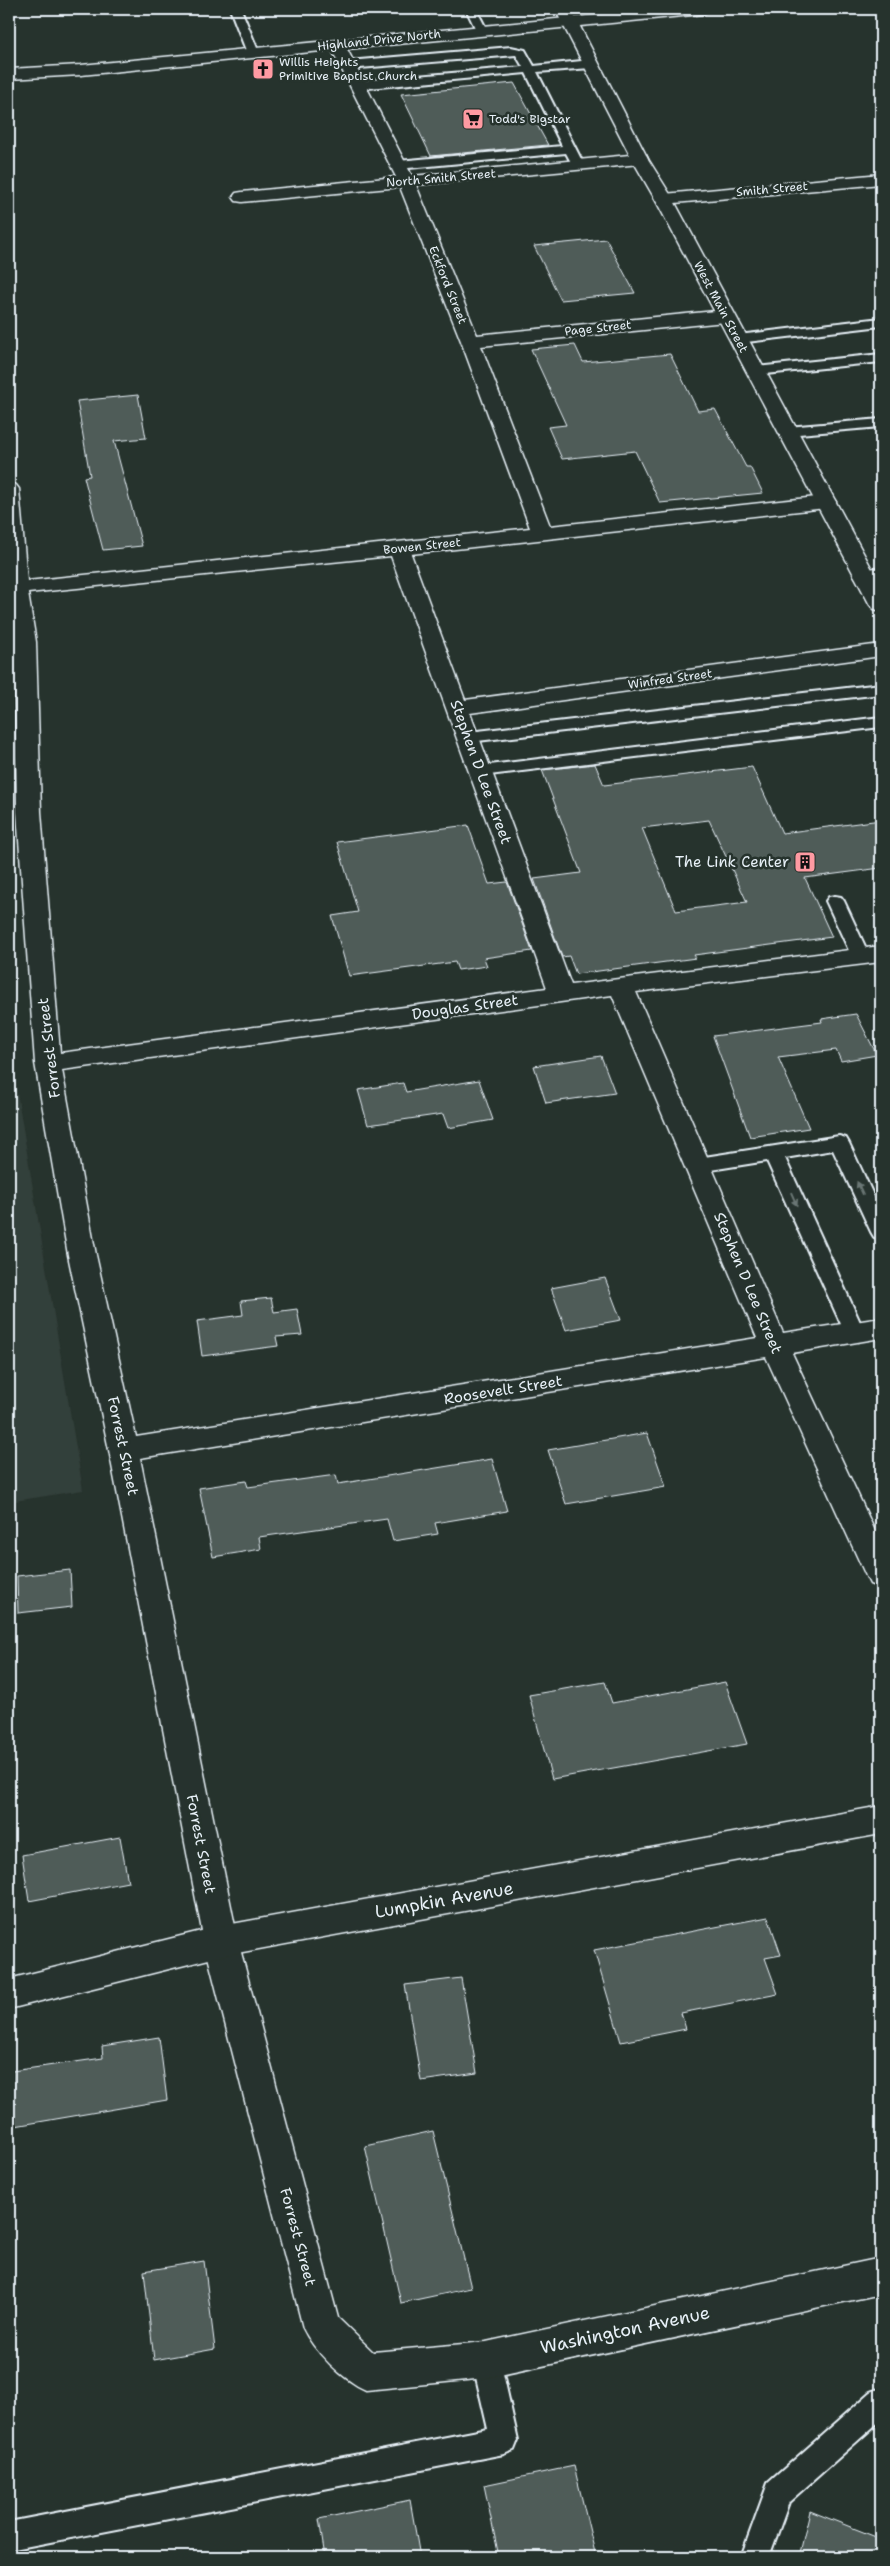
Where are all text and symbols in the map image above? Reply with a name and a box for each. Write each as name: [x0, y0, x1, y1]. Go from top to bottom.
street label: Highland Drive North: [316, 26, 442, 54]
place label: Willis Heights Primitive Baptist Church: [279, 54, 417, 84]
church icon: Willis Heights Primitive Baptist Church: [251, 57, 275, 81]
supermarket icon: Todd's Bigstar: [461, 107, 485, 131]
place label: Todd's Bigstar: [489, 111, 571, 127]
street label: North Smith Street: [386, 165, 496, 191]
street label: Smith Street: [735, 178, 809, 200]
street label: Eckford Street: [425, 244, 471, 326]
street label: West Main Street: [690, 258, 752, 356]
street label: Page Street: [564, 317, 632, 339]
street label: Bowen Street: [382, 534, 462, 558]
street label: Winfred Street: [627, 665, 713, 693]
street label: Stephen D Lee Street: [446, 697, 516, 847]
building icon: The Link Center: [793, 850, 817, 874]
place label: The Link Center: [675, 852, 789, 872]
street label: Douglas Street: [411, 990, 519, 1024]
street label: Forrest Street: [33, 997, 65, 1099]
one-way arrow: [856, 1181, 864, 1195]
one-way arrow: [791, 1192, 799, 1206]
street label: Stephen D Lee Street: [709, 1209, 787, 1357]
street label: Roosevelt Street: [442, 1371, 564, 1409]
street label: Forrest Street: [103, 1395, 143, 1497]
street label: Forrest Street: [182, 1793, 220, 1895]
street label: Lumpkin Avenue: [373, 1876, 515, 1924]
street label: Forrest Street: [275, 2186, 321, 2288]
street label: Washington Avenue: [538, 2300, 712, 2360]

